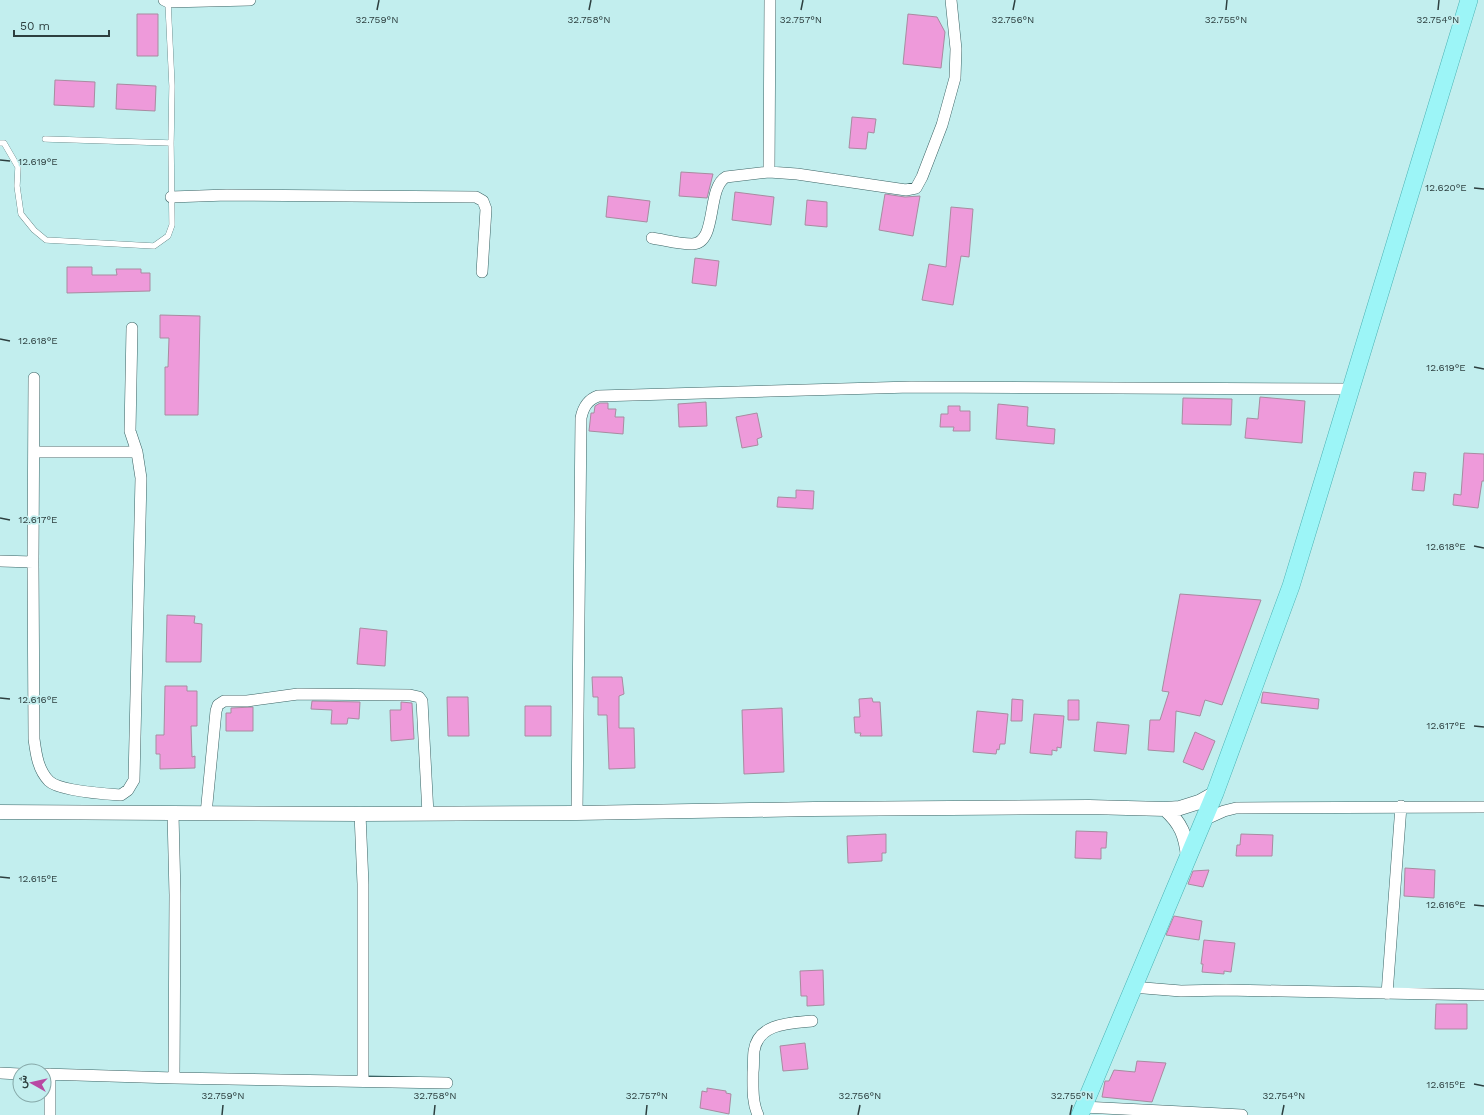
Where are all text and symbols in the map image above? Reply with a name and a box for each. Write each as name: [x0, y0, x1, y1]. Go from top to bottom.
scale bar: [14, 12, 109, 38]
text: 32.759°N: [356, 14, 399, 25]
text: 32.758°N: [568, 14, 610, 25]
text: 32.757°N: [780, 14, 822, 25]
text: 32.756°N: [992, 14, 1034, 25]
text: 32.755°N: [1205, 14, 1247, 25]
text: 32.754°N: [1417, 14, 1459, 25]
text: 50 m: [20, 19, 50, 33]
text: 12.619°E: [18, 156, 58, 167]
text: 12.620°E: [1425, 182, 1467, 193]
text: 12.618°E: [18, 335, 58, 346]
text: 12.619°E: [1426, 362, 1466, 373]
text: 12.617°E: [19, 514, 57, 525]
text: 12.618°E: [1426, 541, 1466, 552]
text: 12.616°E: [18, 694, 58, 705]
text: 12.617°E: [1427, 720, 1465, 731]
text: 12.615°E: [18, 873, 58, 884]
text: 12.616°E: [1426, 899, 1466, 910]
north arrow: [12, 1063, 52, 1103]
text: ش: [15, 1074, 30, 1089]
text: 12.615°E: [1426, 1079, 1466, 1090]
text: 32.759°N: [202, 1090, 245, 1101]
text: 32.758°N: [414, 1090, 456, 1101]
text: 32.757°N: [626, 1090, 668, 1101]
text: 32.756°N: [839, 1090, 881, 1101]
text: 32.755°N: [1051, 1090, 1093, 1101]
text: 32.754°N: [1263, 1090, 1305, 1101]

